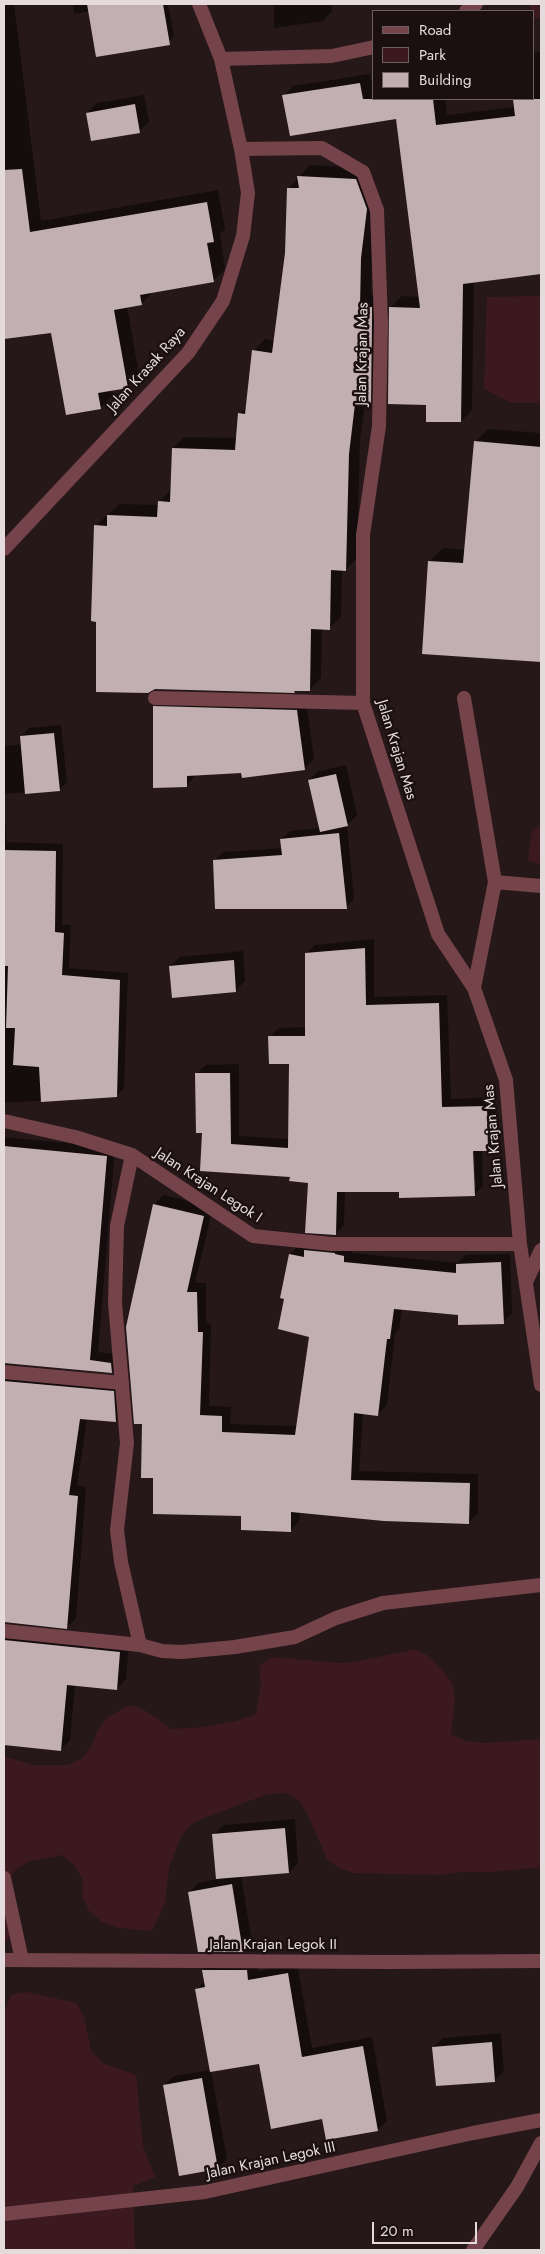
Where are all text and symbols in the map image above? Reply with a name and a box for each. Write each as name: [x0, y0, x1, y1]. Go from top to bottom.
legend: [372, 10, 535, 100]
text: Road: [419, 19, 451, 41]
text: Park: [419, 44, 446, 66]
text: Building: [419, 69, 471, 91]
street label: Jalan Krajan Mas: [353, 302, 373, 406]
street label: Jalan Krasak Raya: [104, 324, 190, 416]
street label: Jalan Krajan Mas: [372, 698, 420, 802]
street label: Jalan Krajan Mas: [481, 1084, 507, 1188]
street label: Jalan Krajan Legok I: [151, 1145, 265, 1227]
street label: Jalan Krajan Legok II: [209, 1936, 337, 1954]
street label: Jalan Krajan Legok III: [205, 2139, 337, 2183]
scale bar: [375, 2212, 480, 2244]
text: 20 m: [380, 2220, 414, 2242]

